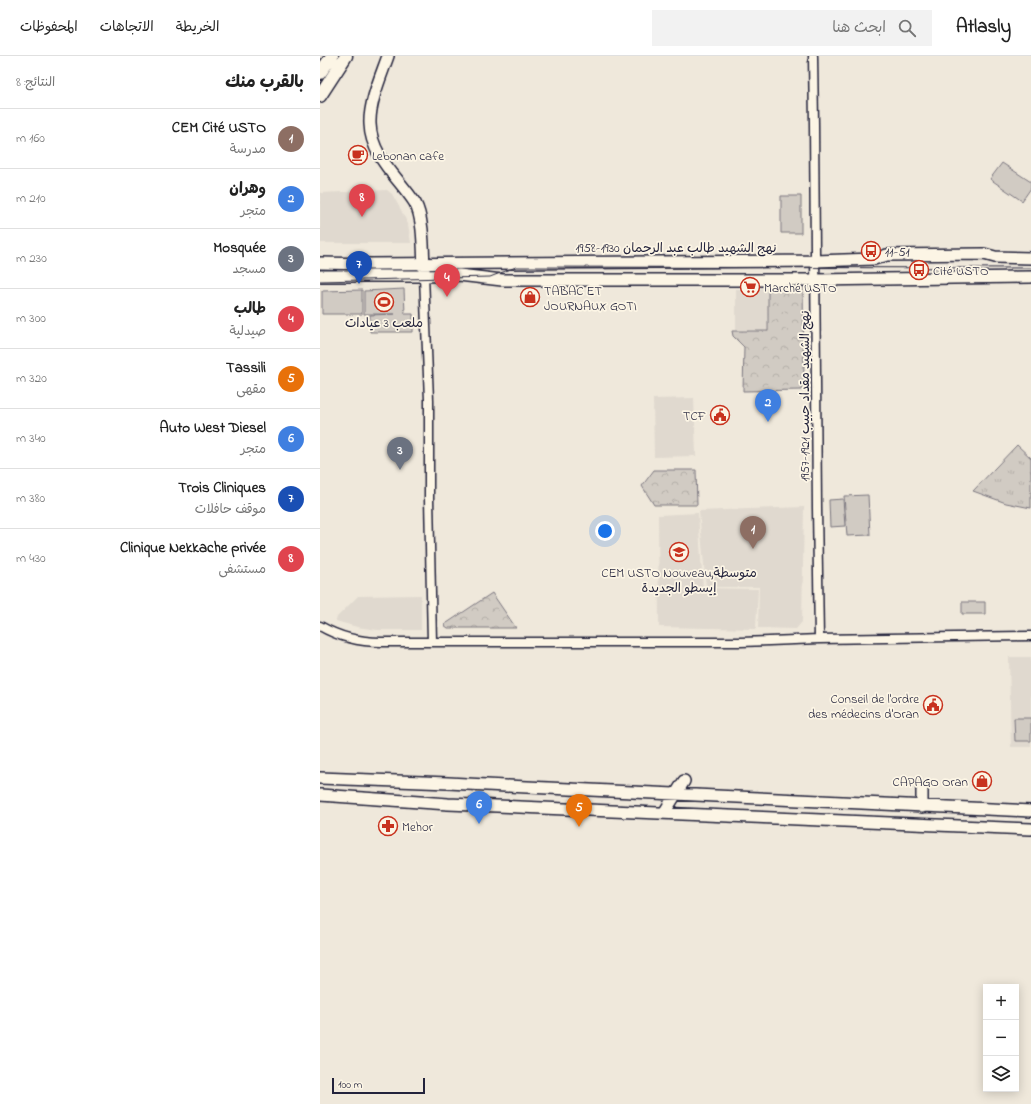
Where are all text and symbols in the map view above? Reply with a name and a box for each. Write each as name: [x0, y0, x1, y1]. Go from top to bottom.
search box: [652, 10, 932, 46]
text: Atlasly: [956, 14, 1011, 41]
text: المحفوظات: [20, 17, 78, 38]
text: الاتجاهات: [100, 17, 154, 38]
text: الخريطة: [176, 17, 219, 38]
text: ابحث هنا: [832, 17, 886, 39]
icon: search: [896, 17, 918, 39]
text: بالقرب منك: [225, 70, 304, 95]
text: النتائج: 8: [16, 73, 55, 92]
text: CEM Cité USTO: [172, 117, 266, 139]
text: 160 m: [16, 129, 45, 148]
text: 1: [289, 129, 293, 148]
text: مدرسة: [230, 140, 266, 159]
cafe icon: Lebonan cafe: [347, 144, 369, 166]
place label: Lebonan cafe: [372, 147, 444, 166]
text: وهران: [229, 178, 266, 200]
pin: 8: [349, 184, 375, 217]
text: 210 m: [16, 189, 46, 208]
text: 2: [288, 189, 294, 208]
text: متجر: [241, 202, 266, 221]
text: Mosquée: [213, 237, 266, 259]
street label: نهج الشهيد طالب عبد الرحمان 1930-1958: [575, 239, 777, 258]
bus stop icon: 11-51: [860, 240, 882, 262]
place label: 11-51: [885, 243, 910, 262]
text: 230 m: [16, 249, 47, 268]
text: 3: [288, 249, 294, 268]
pin: 7: [346, 251, 372, 284]
bus stop icon: Cité USTO: [908, 259, 930, 281]
text: مسجد: [233, 260, 266, 279]
place label: Cité USTO: [933, 262, 988, 281]
pin: 4: [434, 264, 460, 297]
supermarket icon: Marché USTO: [739, 276, 761, 298]
place label: Marché USTO: [764, 279, 837, 298]
place label: TABAC ET JOURNAUX GOTI: [544, 282, 637, 316]
shop icon: TABAC ET JOURNAUX GOTI: [519, 286, 541, 308]
sports icon: ملعب 3 عيادات: [373, 291, 395, 313]
text: طالب: [234, 298, 266, 320]
text: 300 m: [16, 309, 46, 328]
text: 4: [288, 309, 294, 328]
street label: نهج الشهيد مقداد حبيب 1921-1957: [796, 310, 815, 482]
place label: ملعب 3 عيادات: [345, 314, 423, 333]
text: صيدلية: [229, 322, 266, 341]
text: Tassili: [226, 357, 266, 379]
text: 320 m: [16, 369, 47, 388]
text: 5: [287, 369, 295, 388]
text: مقهى: [236, 380, 266, 399]
pin: 2: [755, 389, 781, 422]
public building icon: TCF: [709, 404, 731, 426]
place label: TCF: [683, 407, 707, 426]
text: Auto West Diesel: [160, 417, 266, 439]
text: 340 m: [16, 429, 46, 448]
text: 6: [288, 429, 294, 448]
pin: 3: [387, 437, 413, 470]
text: متجر: [241, 440, 266, 459]
text: Trois Cliniques: [178, 477, 266, 499]
text: 380 m: [16, 489, 45, 508]
text: 7: [288, 489, 294, 508]
text: موقف حافلات: [195, 500, 266, 519]
pin: 1: [740, 516, 766, 549]
your location: [595, 521, 615, 541]
text: Clinique Nekkache privée: [120, 537, 266, 559]
school or university icon: CEM USTO Nouveau;متوسطة إيسطو الجديدة: [668, 541, 690, 563]
text: 430 m: [16, 549, 46, 568]
text: 8: [289, 549, 293, 568]
text: مستشفى: [218, 560, 266, 579]
place label: CEM USTO Nouveau;متوسطة إيسطو الجديدة: [601, 564, 757, 598]
place label: Conseil de l'ordre des médecins d'Oran: [808, 690, 919, 724]
public building icon: Conseil de l'ordre des médecins d'Oran: [922, 694, 944, 716]
shop icon: CAPAGO Oran: [971, 770, 993, 792]
place label: CAPAGO Oran: [893, 773, 968, 792]
pin: 6: [466, 791, 492, 824]
pin: 5: [566, 794, 592, 827]
pharmacy icon: Mehor: [377, 815, 399, 837]
place label: Mehor: [402, 818, 434, 837]
map controls: [983, 984, 1019, 1092]
button: +: [983, 984, 1019, 1020]
button: −: [983, 1020, 1019, 1056]
button: layers: [983, 1056, 1019, 1092]
scale bar: [332, 1076, 425, 1095]
text: 100 m: [338, 1077, 362, 1093]

